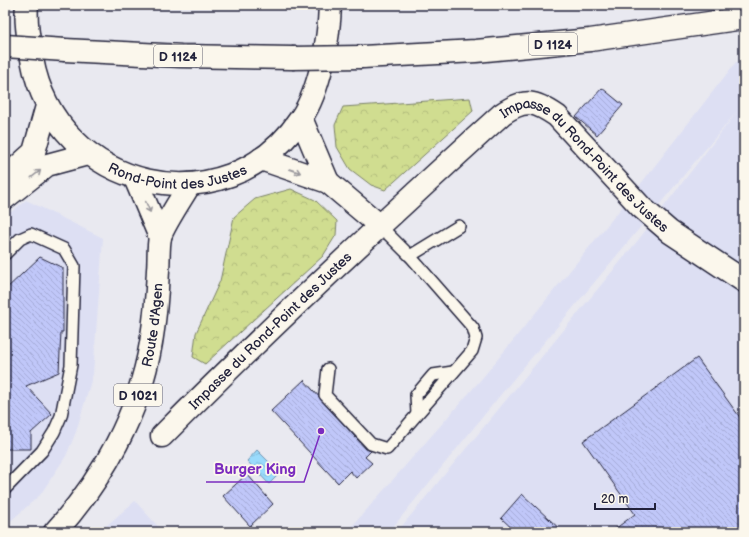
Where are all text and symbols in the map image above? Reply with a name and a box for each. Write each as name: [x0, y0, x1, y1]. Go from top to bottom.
road number: D 1124: [529, 33, 577, 55]
road number: D 1124: [154, 45, 202, 67]
street label: Impasse du Rond-Point des Justes: [497, 95, 672, 236]
street label: Rond-Point des Justes: [107, 156, 249, 172]
text: Rond-Point des Justes: [105, 159, 250, 193]
one-way arrow: [288, 167, 300, 175]
one-way arrow: [30, 170, 41, 179]
one-way arrow: [145, 201, 152, 213]
street label: Impasse du Rond-Point des Justes: [185, 249, 355, 413]
street label: Route d'Agen: [138, 282, 166, 369]
road number: D 1021: [114, 384, 162, 406]
callout: Burger King: [206, 455, 304, 482]
text: Burger King: [214, 460, 296, 479]
scale bar: [595, 485, 655, 511]
text: 20 m: [601, 492, 628, 507]

